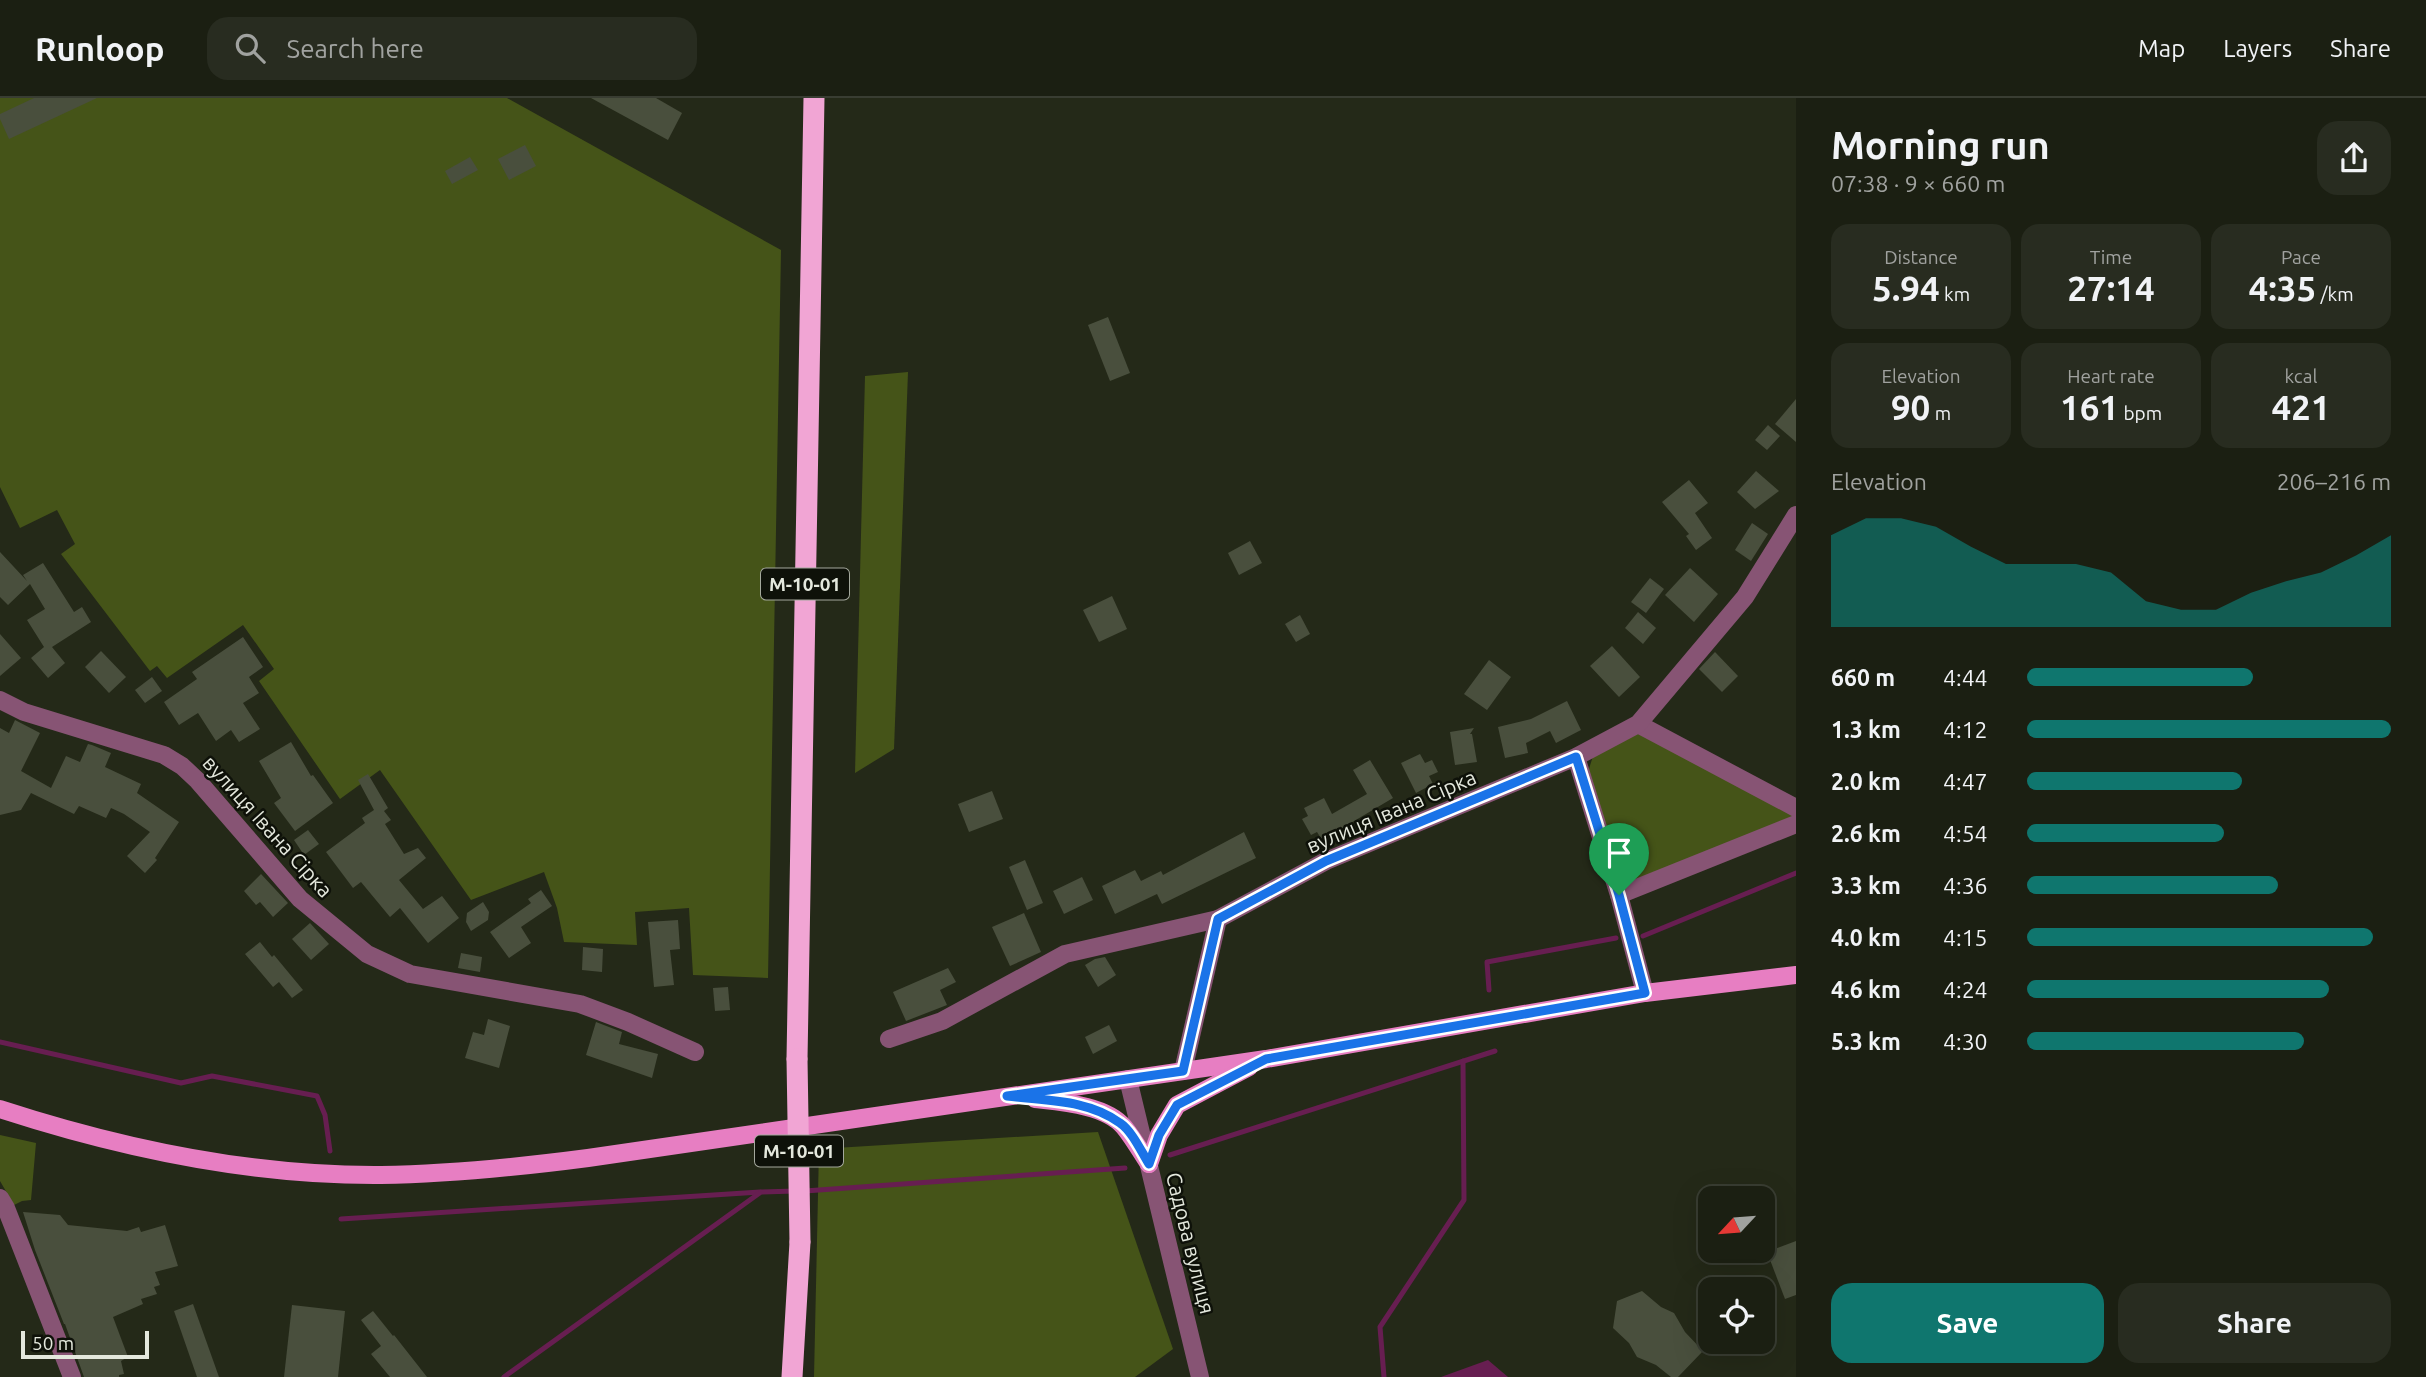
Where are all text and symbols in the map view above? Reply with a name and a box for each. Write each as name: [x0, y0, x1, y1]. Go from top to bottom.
search box: [207, 17, 697, 80]
icon: search: [231, 29, 269, 67]
text: Runloop: [35, 30, 165, 67]
text: Search here: [287, 34, 424, 63]
text: Map: [2138, 35, 2185, 62]
text: Layers: [2223, 35, 2292, 62]
text: Share: [2330, 35, 2391, 62]
button: share: [2317, 121, 2391, 195]
text: Morning run: [1831, 124, 2050, 166]
text: 07:38 · 9 × 660 m: [1831, 171, 2005, 196]
text: Distance: [1884, 246, 1958, 268]
text: Time: [2090, 246, 2132, 268]
text: Pace: [2281, 246, 2321, 268]
text: 5.94: [1872, 268, 1940, 308]
text: 27:14: [2067, 268, 2155, 308]
text: 4:35: [2248, 268, 2316, 308]
text: km: [1940, 283, 1970, 305]
text: /km: [2316, 283, 2354, 305]
text: Elevation: [1881, 365, 1961, 387]
text: Heart rate: [2067, 365, 2155, 387]
text: kcal: [2285, 365, 2317, 387]
text: 90: [1891, 387, 1930, 427]
text: 161: [2060, 387, 2119, 427]
text: 421: [2271, 387, 2331, 427]
text: m: [1930, 402, 1951, 424]
text: bpm: [2119, 402, 2162, 424]
text: Elevation: [1831, 469, 1927, 494]
text: 206–216 m: [2277, 469, 2391, 494]
road number: М-10-01: [761, 569, 849, 600]
text: 660 m: [1831, 665, 1895, 690]
text: 4:44: [1943, 665, 1988, 690]
text: 1.3 km: [1831, 717, 1901, 742]
text: 4:12: [1943, 717, 1988, 742]
street label: вулиця Івана Сірка: [198, 750, 338, 902]
street label: вулиця Івана Сірка: [1303, 764, 1479, 858]
text: 2.0 km: [1831, 769, 1901, 794]
text: 4:47: [1943, 769, 1988, 794]
text: 2.6 km: [1831, 821, 1901, 846]
text: 4:54: [1943, 821, 1988, 846]
pin: [1589, 823, 1649, 895]
icon: arrive: [1600, 834, 1638, 872]
text: 3.3 km: [1831, 873, 1901, 898]
text: 4:36: [1943, 873, 1988, 898]
text: 4.0 km: [1831, 925, 1901, 950]
text: 4:15: [1943, 925, 1988, 950]
text: 4.6 km: [1831, 977, 1901, 1002]
text: 4:24: [1943, 977, 1988, 1002]
text: 5.3 km: [1831, 1029, 1901, 1054]
text: 4:30: [1943, 1029, 1988, 1054]
road number: М-10-01: [755, 1135, 843, 1166]
street label: Садова вулиця: [1162, 1170, 1220, 1316]
north arrow: [1698, 1186, 1774, 1264]
map controls: [1698, 1186, 1775, 1354]
button: locate: [1698, 1277, 1775, 1354]
button: Save: [1831, 1283, 2104, 1363]
button: Share: [2118, 1283, 2391, 1363]
scale bar: [21, 1328, 149, 1360]
text: 50 m: [32, 1332, 74, 1354]

